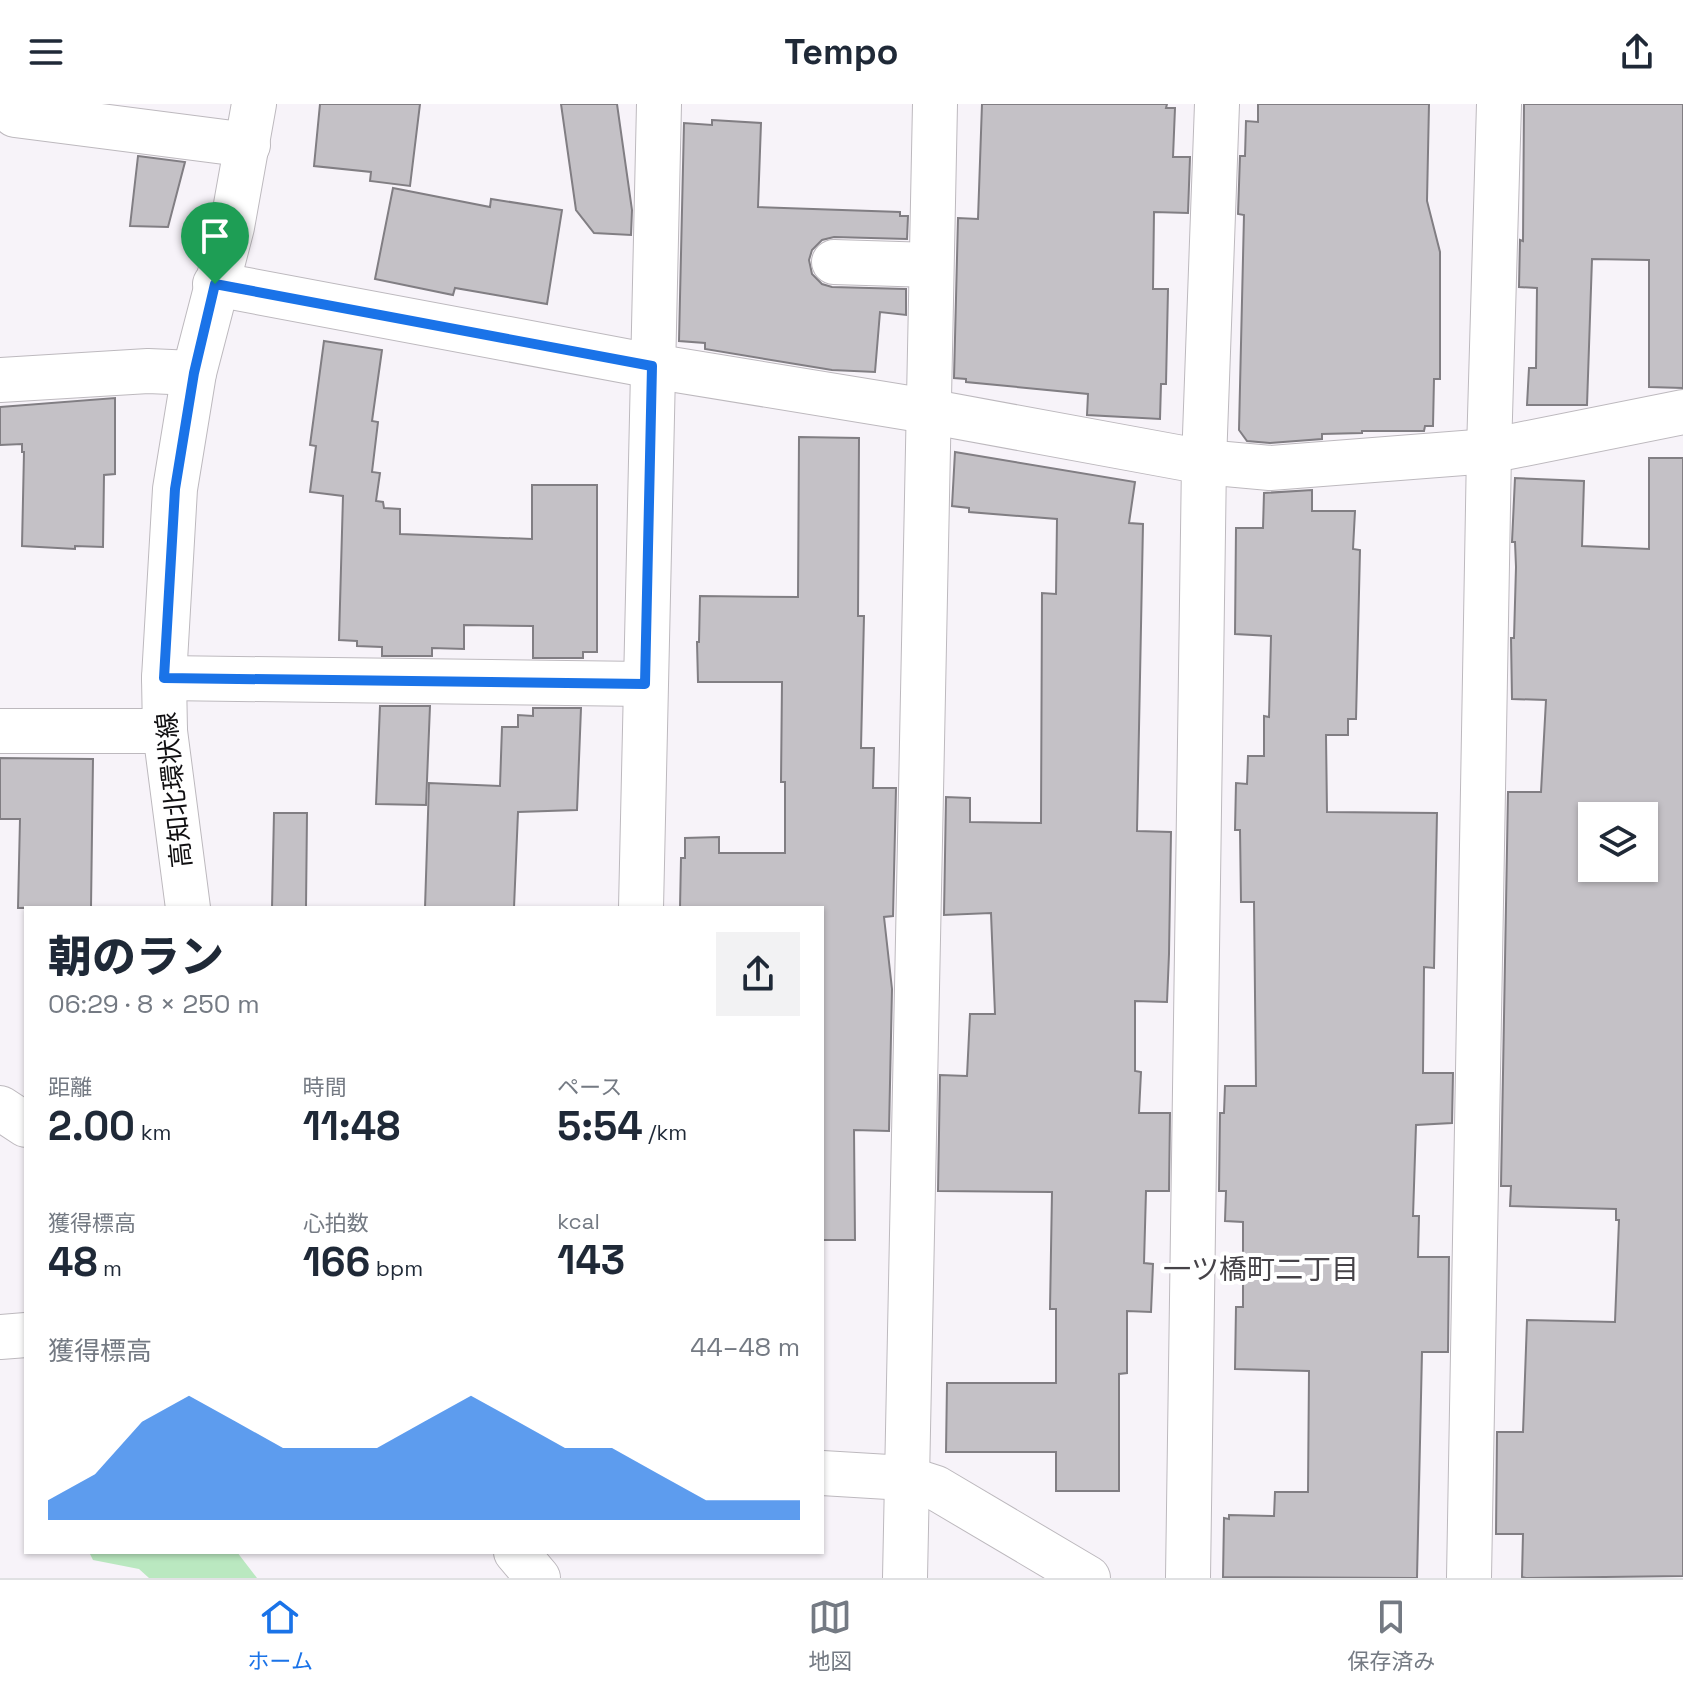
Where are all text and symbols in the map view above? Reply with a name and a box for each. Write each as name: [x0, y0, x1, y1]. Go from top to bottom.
text: Tempo: [784, 29, 899, 75]
icon: menu: [24, 30, 68, 74]
icon: share: [1615, 30, 1659, 74]
pin: [181, 202, 249, 284]
icon: arrive: [193, 214, 237, 258]
street label: 高知北環状線: [149, 711, 199, 869]
map controls: [1578, 802, 1658, 882]
button: layers: [1578, 802, 1658, 882]
text: 朝のラン: [48, 929, 224, 985]
button: share: [716, 932, 800, 1016]
text: 06:29 · 8 × 250 m: [48, 987, 260, 1021]
text: 距離: [48, 1073, 92, 1101]
text: 時間: [303, 1073, 347, 1101]
text: ペース: [557, 1073, 622, 1101]
text: 2.00: [48, 1101, 135, 1152]
text: 11:48: [303, 1101, 400, 1152]
text: 5:54: [557, 1101, 643, 1152]
text: km: [135, 1118, 171, 1146]
text: /km: [643, 1118, 687, 1146]
text: kcal: [557, 1207, 600, 1235]
text: 獲得標高: [48, 1209, 136, 1237]
text: 心拍数: [303, 1209, 369, 1237]
text: 143: [557, 1235, 625, 1286]
text: 48: [48, 1237, 97, 1288]
text: 166: [303, 1237, 370, 1288]
district label: 一ツ橋町二丁目: [1163, 1251, 1359, 1287]
text: m: [97, 1254, 122, 1282]
text: bpm: [370, 1254, 423, 1282]
text: 44–48 m: [690, 1330, 800, 1364]
text: 獲得標高: [48, 1334, 152, 1368]
tab: ホーム: [248, 1595, 313, 1675]
tab: 地図: [808, 1595, 852, 1675]
tab: 保存済み: [1347, 1595, 1435, 1675]

